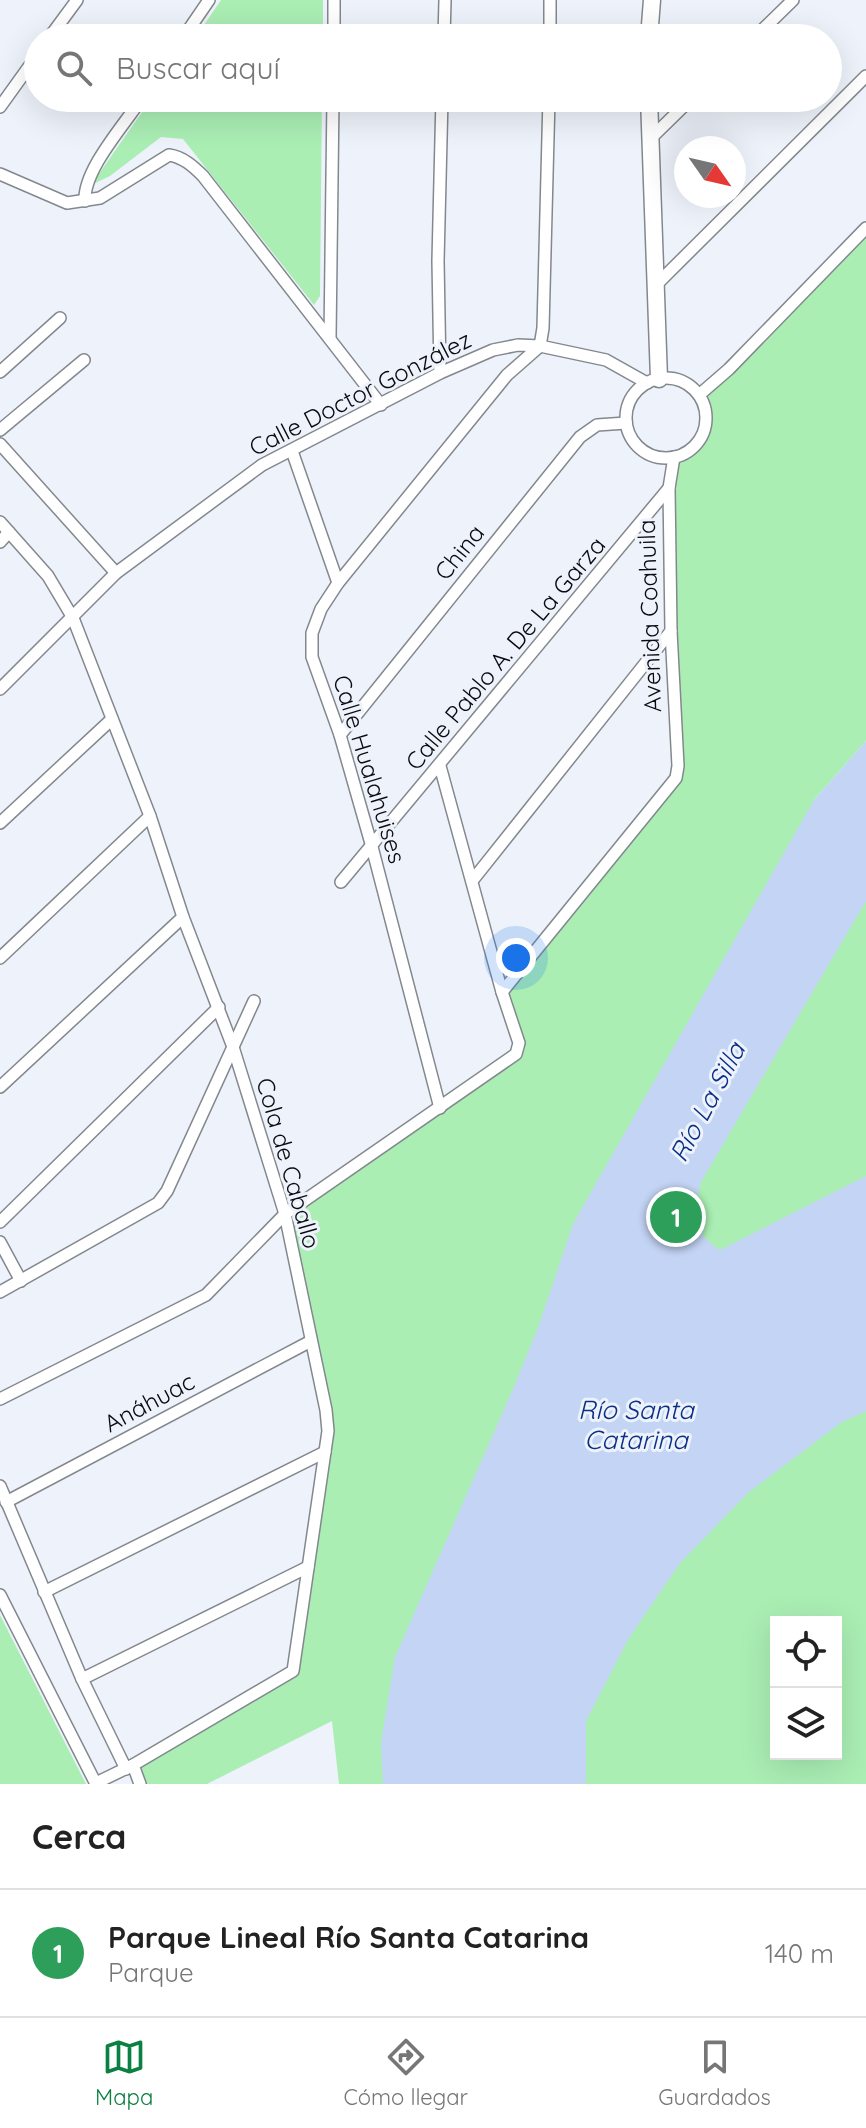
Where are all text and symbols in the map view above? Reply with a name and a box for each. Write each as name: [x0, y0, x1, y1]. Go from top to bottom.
search box: [24, 24, 842, 112]
icon: search: [52, 46, 96, 90]
text: Buscar aquí: [116, 49, 280, 87]
north arrow: [674, 136, 746, 208]
street label: Calle Doctor González: [244, 324, 476, 462]
street label: China: [428, 518, 490, 586]
street label: Avenida Coahuila: [631, 519, 667, 713]
street label: Calle Pablo A. De La Garza: [399, 530, 611, 776]
street label: Calle Hualahuises: [327, 671, 413, 867]
your location: [496, 938, 536, 978]
water label: Río La Silla: [662, 1036, 753, 1167]
street label: Cola de Caballo: [250, 1074, 328, 1252]
pin: 1: [650, 1187, 702, 1247]
street label: Anáhuac: [99, 1366, 199, 1438]
water label: Río Santa Catarina: [578, 1393, 695, 1456]
map controls: [770, 1616, 842, 1760]
button: locate: [770, 1616, 842, 1688]
button: layers: [770, 1688, 842, 1760]
text: Cerca: [32, 1815, 126, 1858]
text: Parque Lineal Río Santa Catarina: [108, 1918, 589, 1956]
text: 1: [53, 1937, 63, 1970]
text: 140 m: [765, 1937, 834, 1970]
text: Parque: [108, 1956, 194, 1989]
tab: Mapa: [95, 2035, 153, 2111]
tab: Cómo llegar: [343, 2035, 468, 2111]
tab: Guardados: [658, 2035, 771, 2111]

